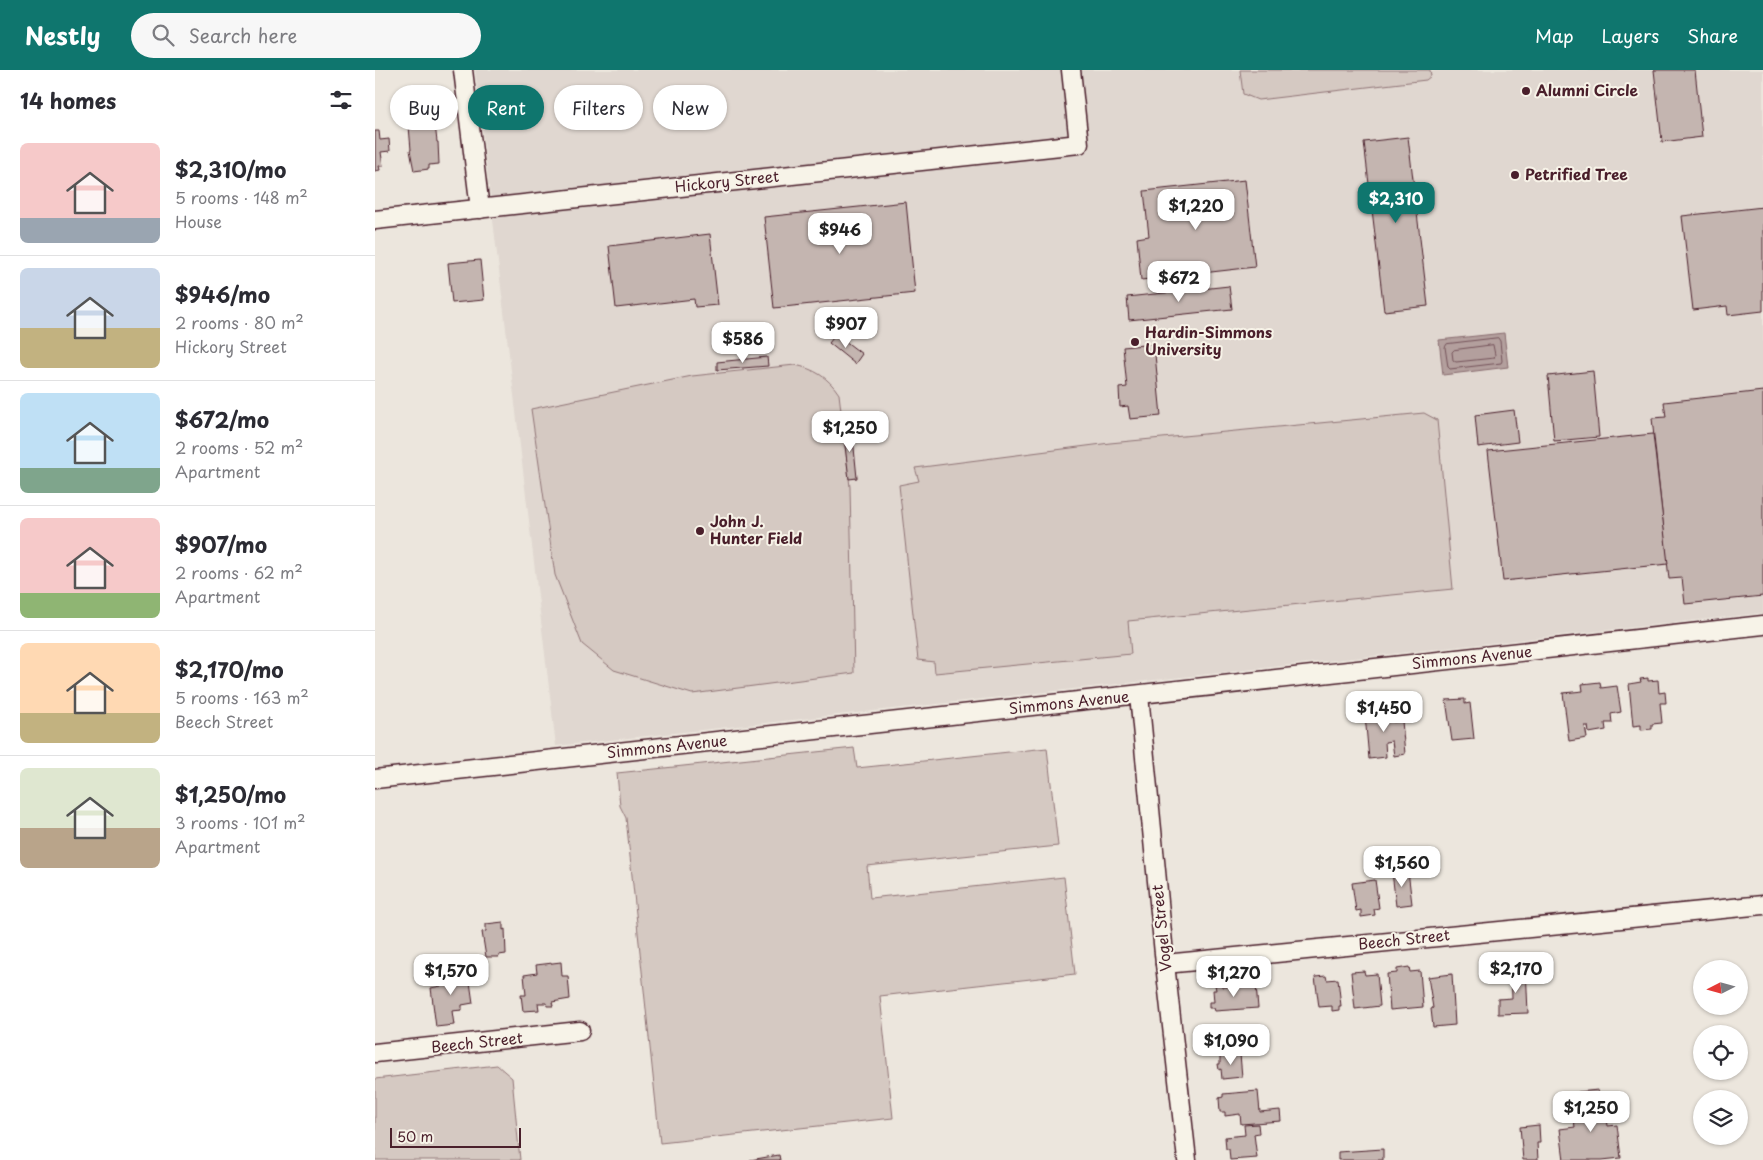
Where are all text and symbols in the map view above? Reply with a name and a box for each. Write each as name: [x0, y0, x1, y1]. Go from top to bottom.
search box: [131, 13, 481, 58]
text: Nestly: [25, 17, 101, 53]
icon: search: [149, 21, 177, 49]
text: Search here: [189, 21, 297, 49]
text: Map: [1535, 22, 1574, 49]
text: Layers: [1602, 22, 1659, 49]
text: Share: [1687, 22, 1738, 49]
place label: Alumni Circle: [1536, 78, 1639, 101]
text: 14 homes: [20, 84, 116, 116]
chip: Buy: [390, 85, 458, 130]
chip: Rent: [468, 85, 544, 130]
chip: Filters: [554, 85, 643, 130]
chip: New: [653, 85, 727, 130]
marker: Alumni Circle: [1520, 85, 1532, 97]
icon: filters: [327, 86, 355, 114]
text: $2,310/mo: [175, 153, 286, 185]
place label: Petrified Tree: [1525, 162, 1628, 185]
icon: home: [60, 163, 120, 223]
street label: Hickory Street: [674, 164, 780, 197]
marker: Petrified Tree: [1509, 169, 1521, 181]
pin: $2,310: [1355, 182, 1437, 224]
text: 5 rooms · 148 m²: [175, 185, 308, 209]
text: $2,310: [1369, 186, 1423, 210]
pin: $1,220: [1155, 189, 1237, 231]
text: $1,220: [1168, 193, 1224, 217]
text: House: [175, 209, 222, 233]
pin: $946: [810, 212, 870, 255]
text: $946: [819, 217, 861, 241]
pin: $672: [1149, 260, 1209, 303]
text: $672: [1158, 265, 1200, 289]
text: $946/mo: [175, 278, 270, 310]
icon: home: [60, 288, 120, 348]
pin: $907: [816, 306, 876, 349]
text: 2 rooms · 80 m²: [175, 310, 304, 334]
text: $907: [826, 311, 866, 335]
place label: Hardin-Simmons University: [1145, 320, 1272, 360]
pin: $586: [713, 322, 773, 364]
text: $586: [723, 326, 763, 350]
text: Hickory Street: [175, 334, 287, 358]
marker: Hardin-Simmons University: [1129, 336, 1141, 348]
text: $672/mo: [175, 403, 269, 435]
pin: $1,250: [809, 410, 891, 453]
icon: home: [60, 413, 120, 473]
text: $1,250: [823, 415, 877, 439]
text: 2 rooms · 52 m²: [175, 435, 303, 459]
text: Apartment: [175, 459, 260, 483]
place label: John J. Hunter Field: [710, 509, 802, 549]
marker: John J. Hunter Field: [694, 525, 706, 537]
text: $907/mo: [175, 528, 267, 560]
icon: home: [60, 538, 120, 598]
text: 2 rooms · 62 m²: [175, 560, 303, 584]
text: Apartment: [175, 584, 260, 608]
street label: Simmons Avenue: [1410, 639, 1533, 674]
text: $2,170/mo: [175, 653, 284, 685]
icon: home: [60, 663, 120, 723]
street label: Simmons Avenue: [1007, 684, 1130, 719]
text: 5 rooms · 163 m²: [175, 685, 309, 709]
pin: $1,450: [1343, 690, 1425, 733]
text: $1,450: [1357, 695, 1411, 719]
text: Beech Street: [175, 709, 273, 733]
street label: Simmons Avenue: [605, 728, 728, 763]
text: $1,250/mo: [175, 778, 286, 810]
icon: home: [60, 788, 120, 848]
text: 3 rooms · 101 m²: [175, 810, 306, 834]
text: Apartment: [175, 834, 260, 858]
pin: $1,560: [1361, 846, 1443, 888]
text: $1,560: [1374, 850, 1430, 874]
street label: Vogel Street: [1145, 884, 1176, 973]
street label: Beech Street: [1357, 922, 1451, 955]
pin: $2,170: [1475, 952, 1557, 994]
pin: $1,570: [410, 954, 492, 996]
pin: $1,270: [1193, 956, 1275, 998]
text: $2,170: [1490, 956, 1542, 980]
text: $1,570: [425, 958, 477, 982]
text: $1,270: [1207, 960, 1261, 984]
north arrow: [1693, 960, 1747, 1015]
map controls: [1693, 960, 1748, 1145]
pin: $1,090: [1190, 1024, 1272, 1066]
street label: Beech Street: [430, 1025, 524, 1058]
button: locate: [1693, 1025, 1748, 1080]
text: $1,090: [1204, 1028, 1258, 1052]
pin: $1,250: [1550, 1090, 1632, 1133]
button: layers: [1693, 1090, 1748, 1145]
text: $1,250: [1564, 1095, 1618, 1119]
scale bar: [390, 1125, 521, 1148]
text: 50 m: [397, 1126, 433, 1147]

